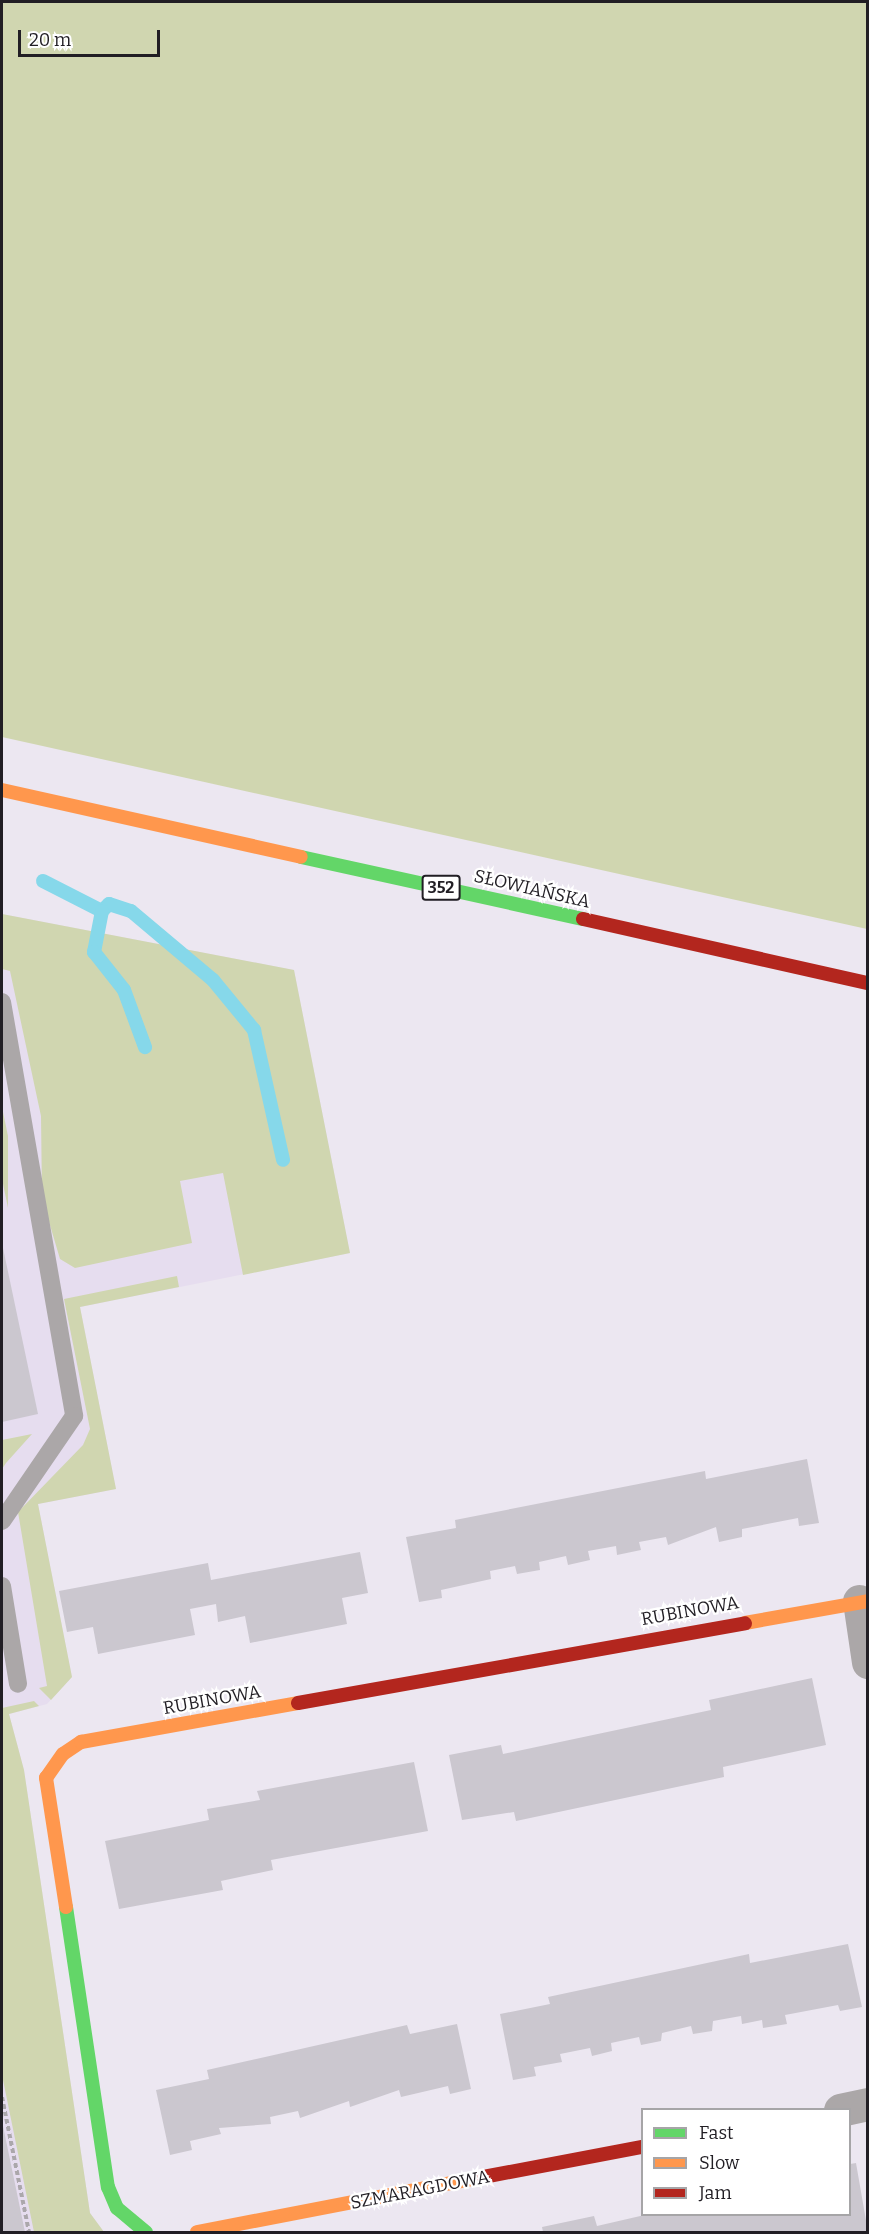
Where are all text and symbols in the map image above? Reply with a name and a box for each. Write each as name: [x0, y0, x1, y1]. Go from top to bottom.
scale bar: [21, 18, 164, 56]
text: 20 m: [29, 29, 71, 51]
street label: SŁOWIAŃSKA: [472, 865, 592, 913]
road number: 352: [422, 875, 460, 901]
street label: RUBINOWA: [640, 1592, 740, 1630]
street label: RUBINOWA: [162, 1681, 262, 1719]
legend: [641, 2108, 851, 2216]
text: Fast: [699, 2122, 734, 2144]
text: Slow: [699, 2152, 739, 2174]
street label: SZMARAGDOWA: [349, 2166, 491, 2214]
text: Jam: [699, 2182, 732, 2204]

